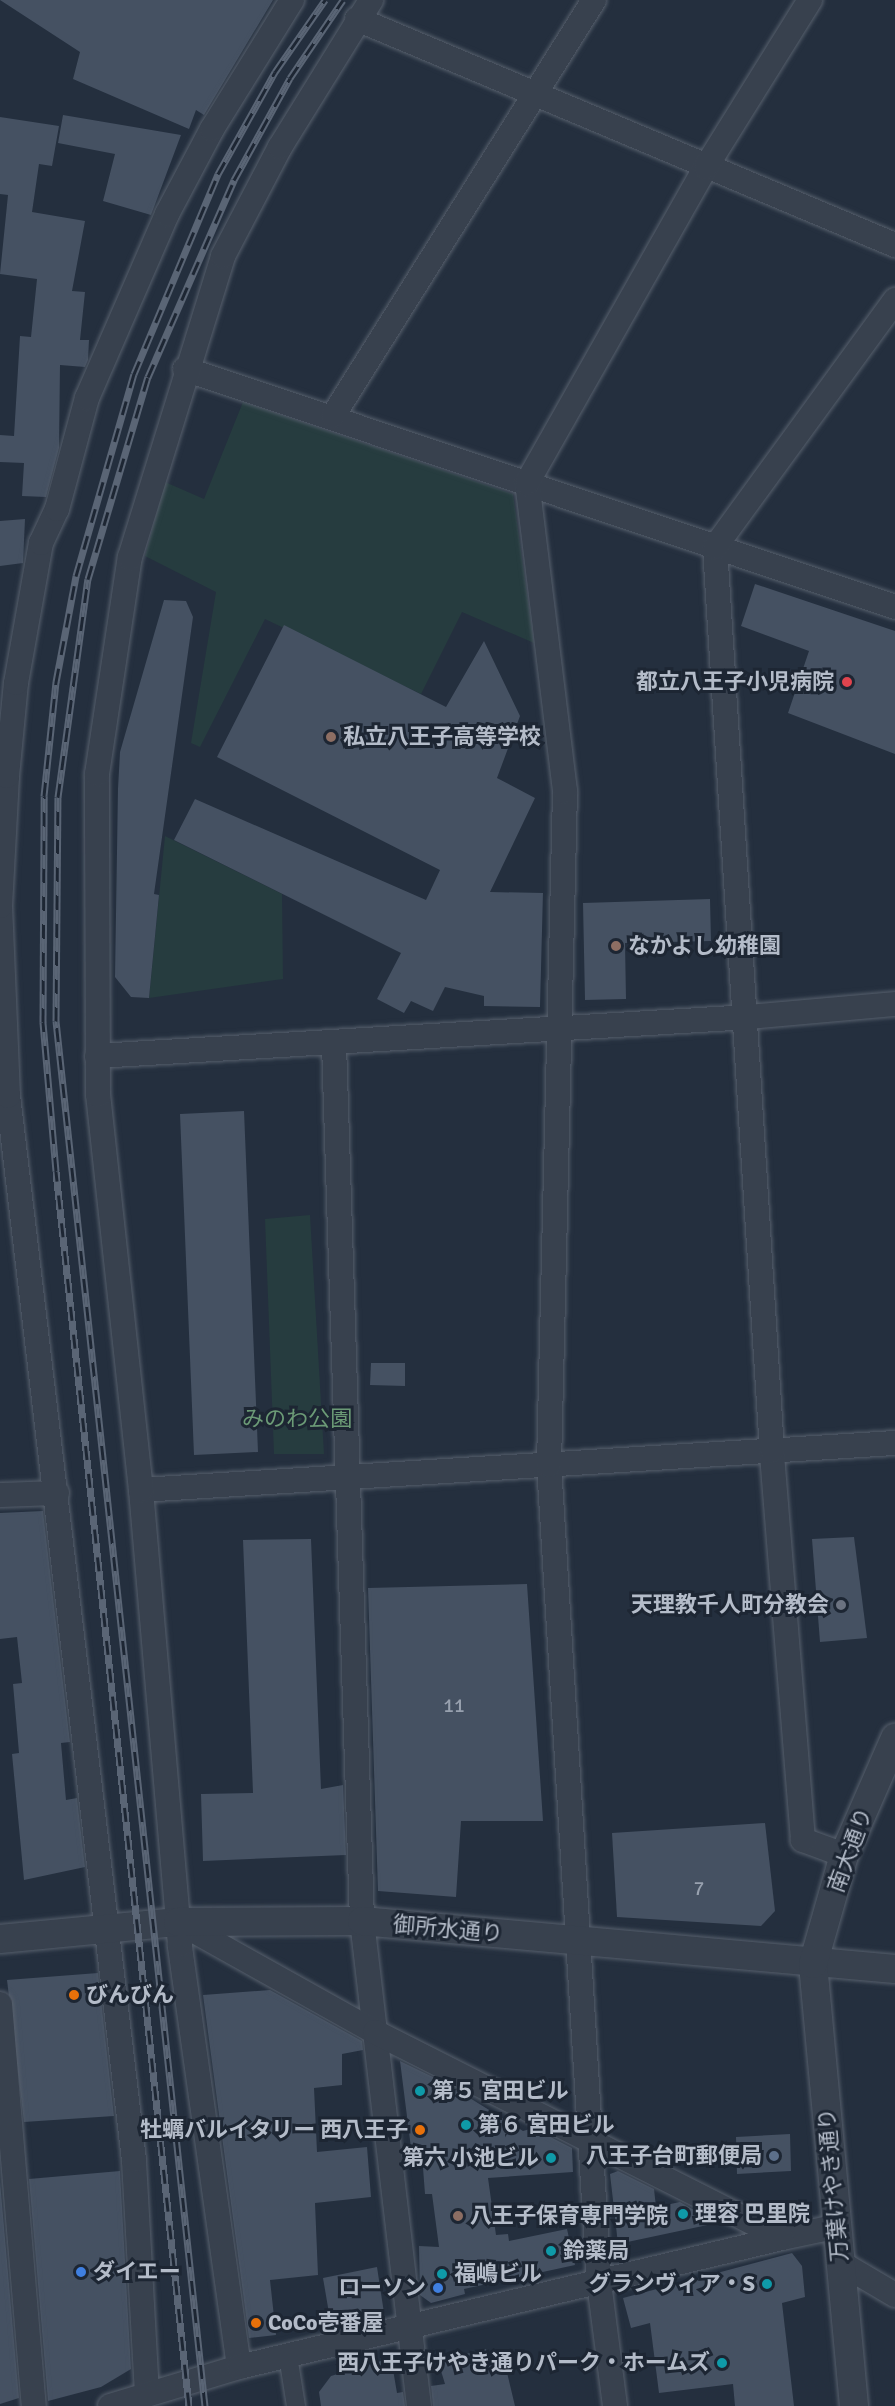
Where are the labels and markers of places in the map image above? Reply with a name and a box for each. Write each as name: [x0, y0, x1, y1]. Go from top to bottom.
place label: 都立八王子小児病院: [636, 669, 834, 695]
marker: 都立八王子小児病院: [838, 673, 856, 691]
place label: 私立八王子高等学校: [343, 724, 541, 750]
marker: 私立八王子高等学校: [324, 730, 338, 744]
place label: なかよし幼稚園: [628, 933, 782, 959]
marker: なかよし幼稚園: [609, 939, 623, 953]
place label: 天理教千人町分教会: [631, 1592, 829, 1618]
marker: 天理教千人町分教会: [834, 1598, 848, 1612]
place label: びんびん: [86, 1982, 174, 2008]
marker: びんびん: [67, 1988, 81, 2002]
place label: 第５ 宮田ビル: [432, 2078, 569, 2104]
marker: 第５ 宮田ビル: [413, 2084, 427, 2098]
place label: 第６ 宮田ビル: [478, 2112, 615, 2138]
place label: 牡蠣バルイタリー 西八王子: [139, 2117, 408, 2143]
marker: 第６ 宮田ビル: [459, 2118, 473, 2132]
marker: 牡蠣バルイタリー 西八王子: [413, 2123, 427, 2137]
place label: 八王子台町郵便局: [586, 2143, 762, 2169]
place label: 第六 小池ビル: [402, 2145, 539, 2171]
marker: 八王子台町郵便局: [767, 2149, 781, 2163]
marker: 第六 小池ビル: [544, 2151, 558, 2165]
place label: 理容 巴里院: [695, 2201, 810, 2227]
place label: 八王子保育専門学院: [470, 2203, 668, 2229]
marker: 理容 巴里院: [676, 2207, 690, 2221]
marker: 八王子保育専門学院: [451, 2209, 465, 2223]
place label: 鈴薬局: [563, 2238, 629, 2264]
marker: 鈴薬局: [544, 2244, 558, 2258]
place label: ダイエー: [93, 2259, 181, 2285]
place label: 福嶋ビル: [454, 2261, 542, 2287]
marker: ダイエー: [74, 2265, 88, 2279]
marker: 福嶋ビル: [435, 2267, 449, 2281]
place label: グランヴィア・S: [589, 2271, 755, 2297]
place label: ローソン: [338, 2275, 426, 2301]
marker: グランヴィア・S: [760, 2277, 774, 2291]
marker: ローソン: [431, 2281, 445, 2295]
place label: CoCo壱番屋: [268, 2310, 384, 2336]
marker: CoCo壱番屋: [249, 2316, 263, 2330]
place label: 西八王子けやき通りパーク・ホームズ: [336, 2350, 710, 2376]
marker: 西八王子けやき通りパーク・ホームズ: [715, 2356, 729, 2370]

